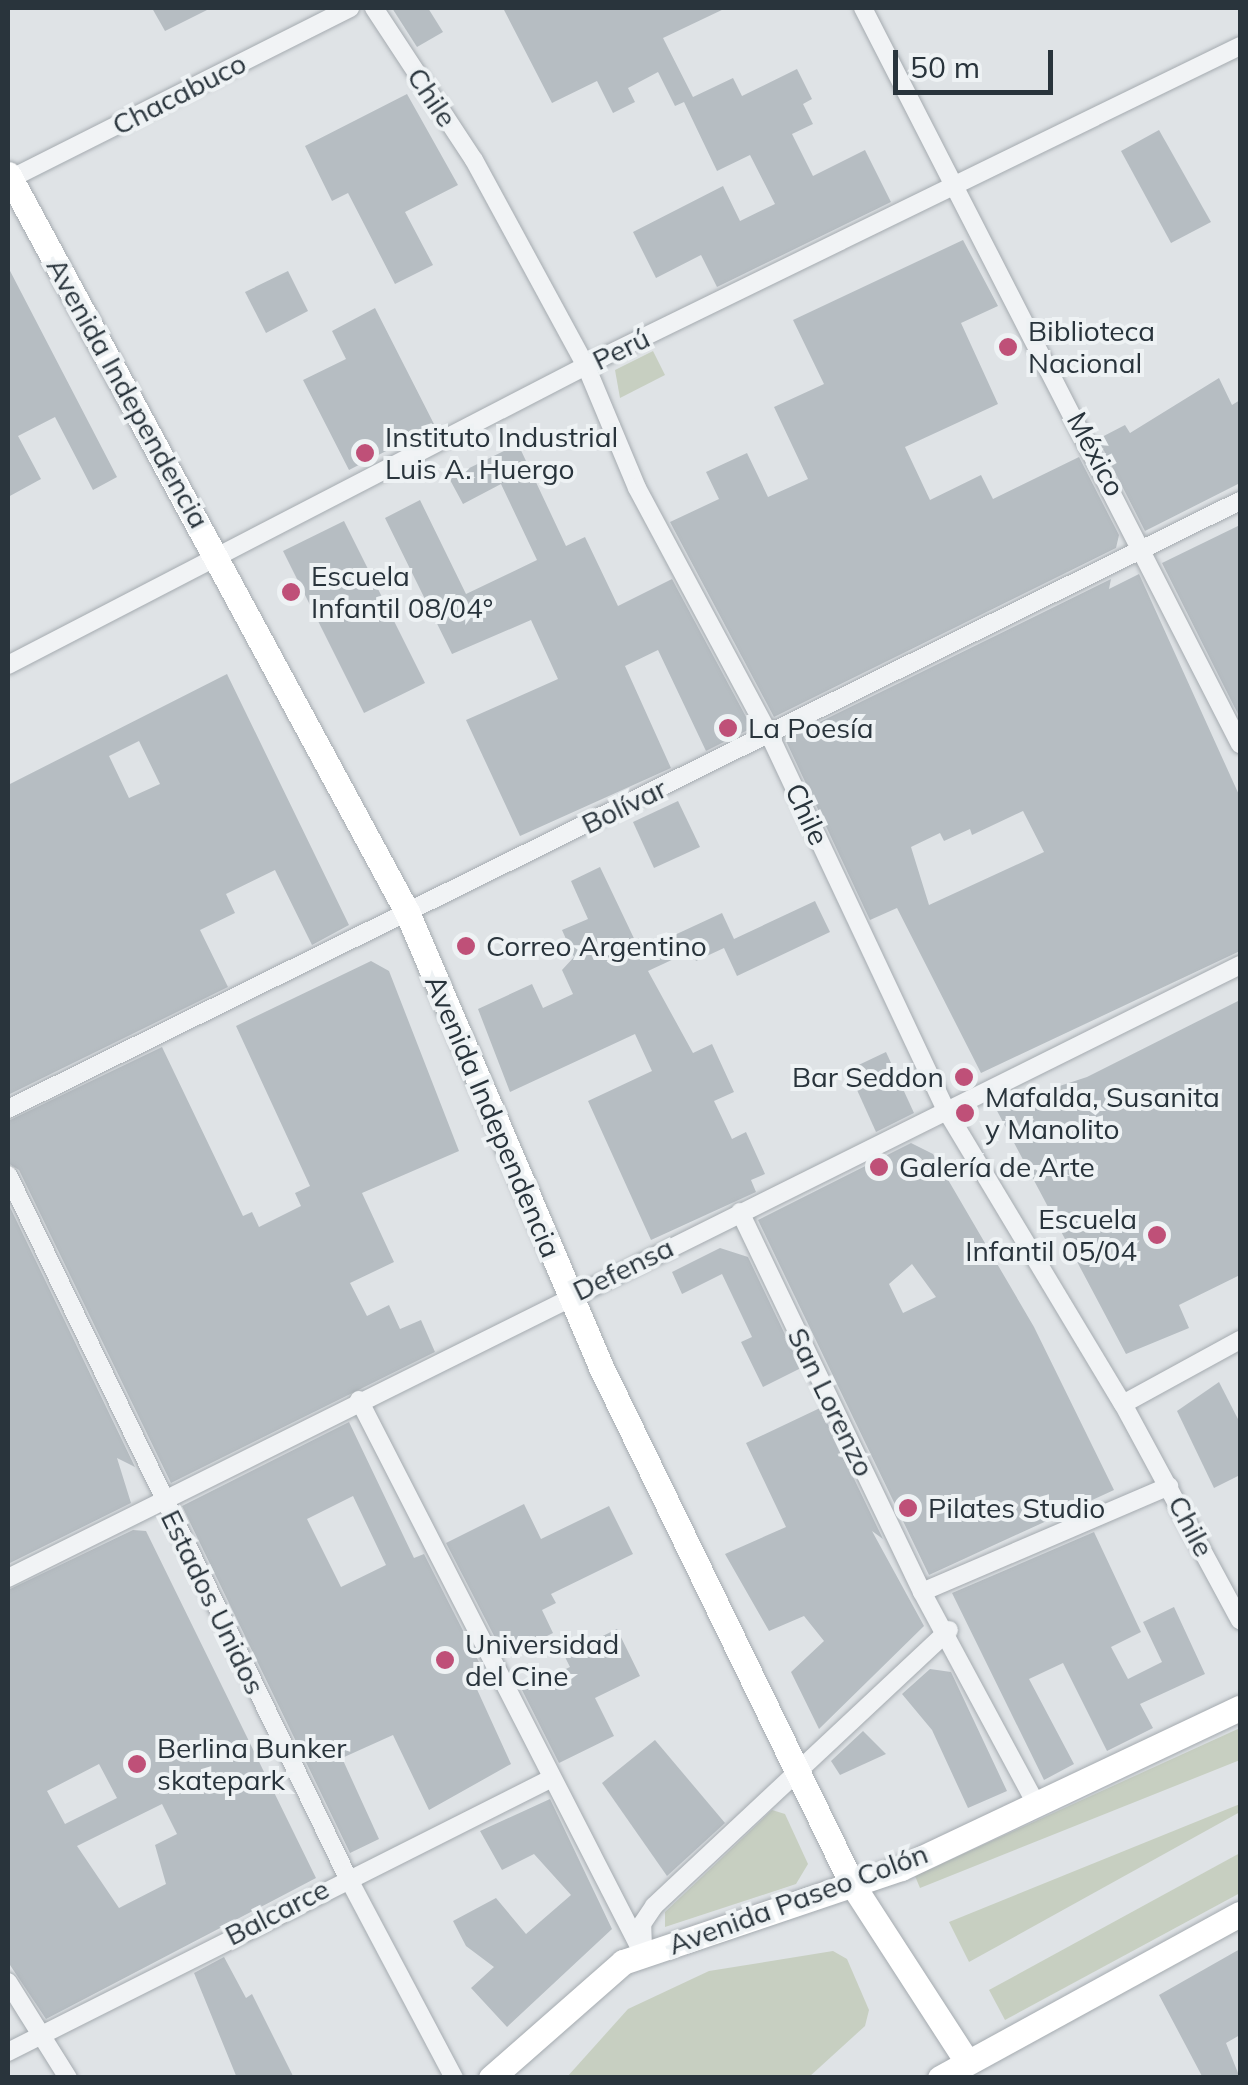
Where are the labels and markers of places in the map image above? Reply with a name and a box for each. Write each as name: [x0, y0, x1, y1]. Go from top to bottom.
place label: Biblioteca Nacional: [1028, 314, 1155, 380]
marker: Biblioteca Nacional: [997, 336, 1019, 358]
place label: Instituto Industrial Luis A. Huergo: [385, 420, 618, 486]
marker: Instituto Industrial Luis A. Huergo: [354, 442, 376, 464]
place label: Escuela Infantil 08/04°: [311, 559, 493, 625]
marker: Escuela Infantil 08/04°: [280, 581, 302, 603]
place label: La Poesía: [748, 711, 874, 745]
marker: La Poesía: [717, 717, 739, 739]
place label: Correo Argentino: [486, 929, 707, 963]
marker: Correo Argentino: [455, 935, 477, 957]
place label: Bar Seddon: [792, 1060, 944, 1094]
marker: Bar Seddon: [953, 1066, 975, 1088]
place label: Mafalda, Susanita y Manolito: [985, 1080, 1220, 1146]
marker: Mafalda, Susanita y Manolito: [954, 1102, 976, 1124]
place label: Galería de Arte: [899, 1150, 1095, 1184]
marker: Galería de Arte: [868, 1156, 890, 1178]
place label: Escuela Infantil 05/04: [965, 1202, 1137, 1268]
marker: Escuela Infantil 05/04: [1146, 1224, 1168, 1246]
place label: Pilates Studio: [928, 1491, 1105, 1525]
marker: Pilates Studio: [897, 1497, 919, 1519]
place label: Universidad del Cine: [465, 1627, 619, 1693]
marker: Universidad del Cine: [434, 1649, 456, 1671]
place label: Berlina Bunker skatepark: [157, 1731, 346, 1797]
marker: Berlina Bunker skatepark: [126, 1753, 148, 1775]

